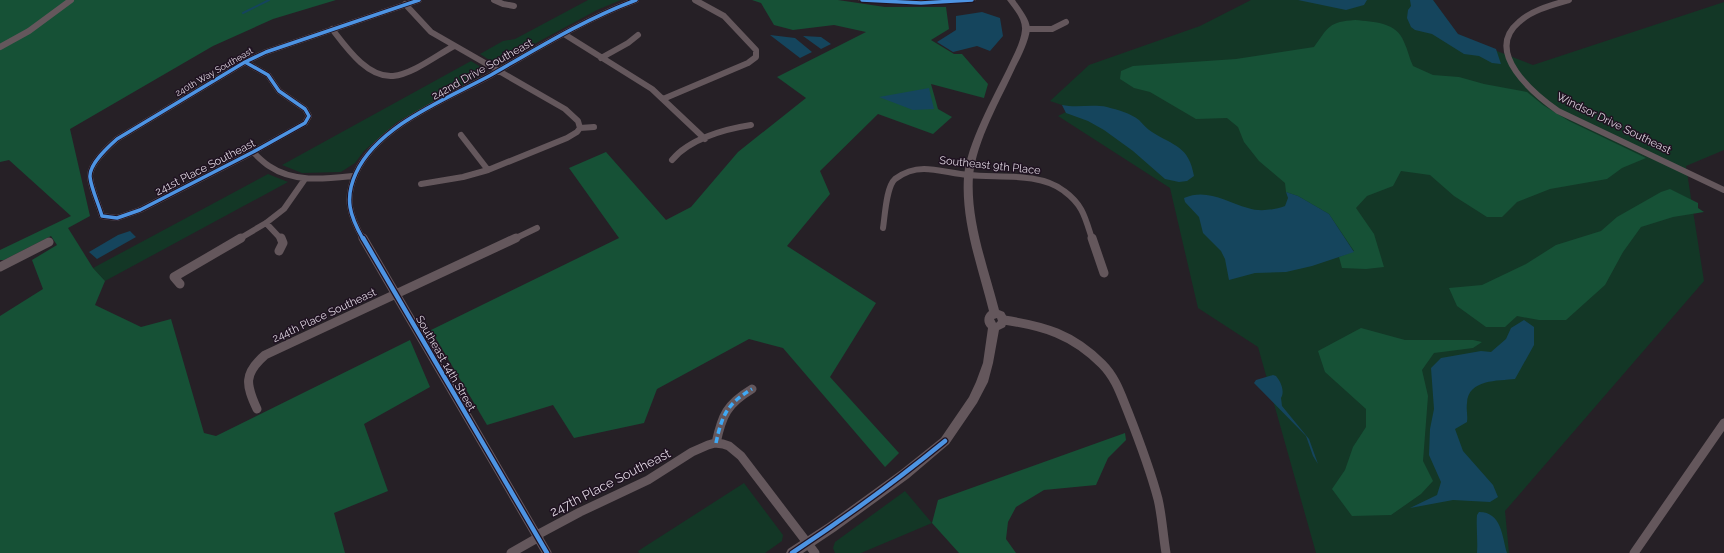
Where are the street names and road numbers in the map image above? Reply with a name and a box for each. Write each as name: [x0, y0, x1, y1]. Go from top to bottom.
street label: 242nd Drive Southeast: [429, 36, 535, 103]
street label: 240th Way Southeast: [173, 46, 255, 98]
street label: Windsor Drive Southeast: [1554, 90, 1673, 157]
street label: 241st Place Southeast: [153, 136, 258, 198]
street label: Southeast 9th Place: [939, 154, 1042, 177]
street label: 244th Place Southeast: [270, 286, 378, 345]
street label: Southeast 14th Street: [413, 313, 478, 414]
street label: 247th Place Southeast: [547, 445, 674, 519]

